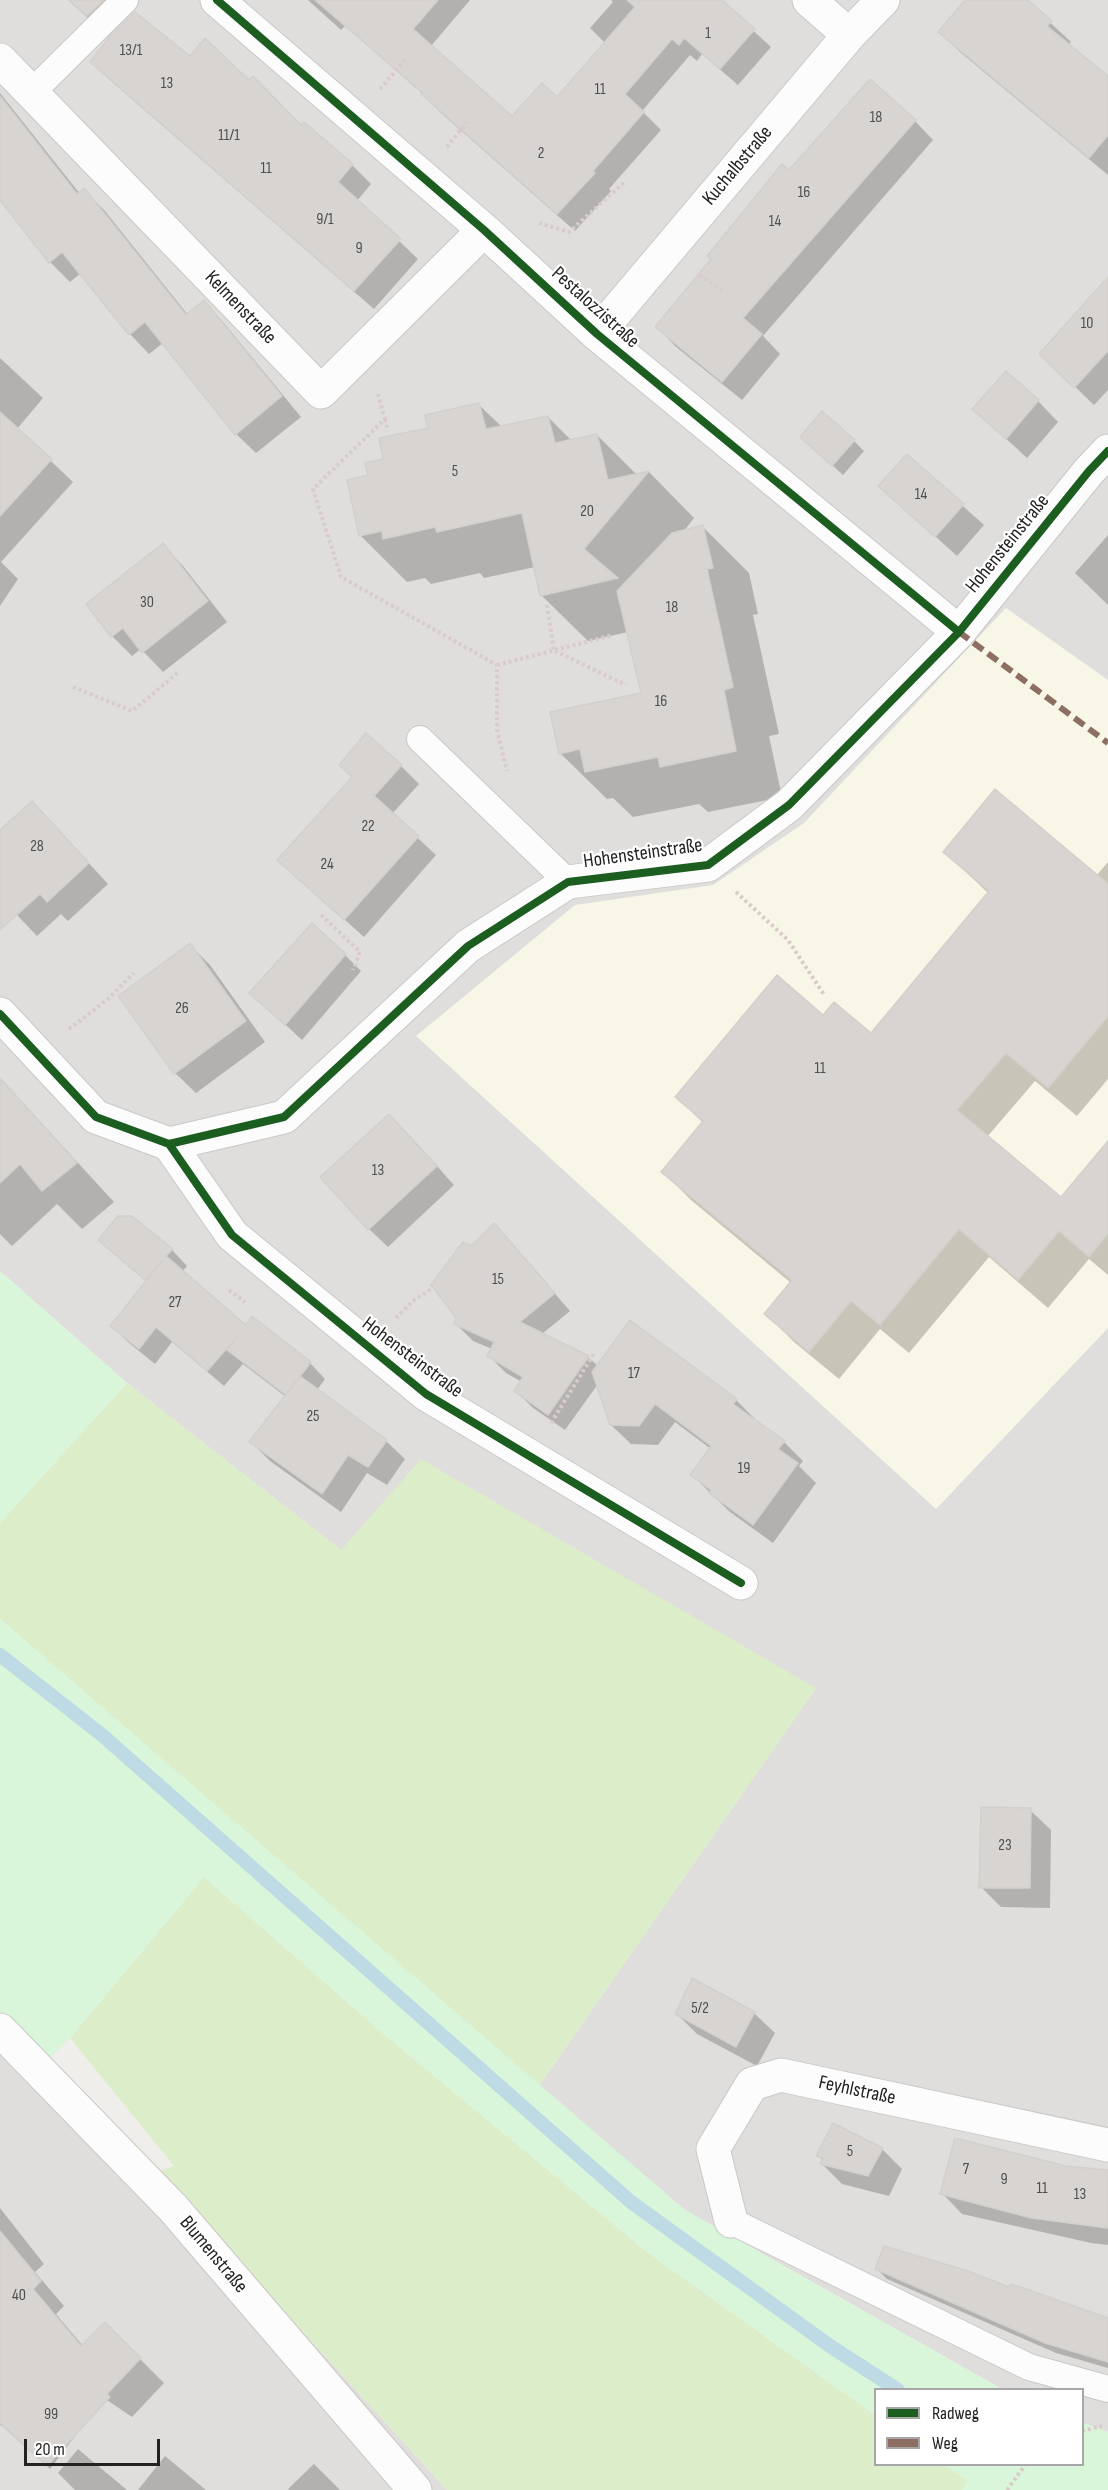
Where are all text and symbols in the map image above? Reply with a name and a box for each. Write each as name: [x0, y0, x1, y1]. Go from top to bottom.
house number: 1: [705, 24, 711, 44]
house number: 13/1: [120, 41, 142, 61]
house number: 13: [161, 74, 173, 94]
house number: 11: [594, 80, 606, 100]
house number: 18: [870, 108, 882, 128]
street label: Kuchalbstraße: [698, 121, 778, 211]
house number: 11/1: [218, 126, 240, 146]
house number: 2: [538, 144, 544, 164]
house number: 11: [260, 159, 272, 179]
house number: 16: [798, 183, 810, 203]
house number: 9/1: [316, 210, 334, 230]
house number: 14: [769, 212, 781, 232]
house number: 9: [355, 239, 363, 259]
street label: Pestalozzistraße: [546, 262, 644, 354]
street label: Kelmenstraße: [199, 266, 281, 350]
house number: 10: [1081, 314, 1093, 334]
house number: 5: [452, 462, 458, 482]
house number: 14: [915, 485, 927, 505]
street label: Hohensteinstraße: [961, 490, 1055, 598]
house number: 20: [580, 502, 594, 522]
house number: 30: [140, 593, 154, 613]
house number: 18: [666, 598, 678, 618]
house number: 16: [655, 692, 667, 712]
house number: 22: [361, 817, 375, 837]
street label: Hohensteinstraße: [582, 834, 704, 874]
house number: 28: [30, 837, 44, 857]
house number: 24: [320, 855, 334, 875]
house number: 26: [175, 999, 189, 1019]
house number: 11: [814, 1059, 826, 1079]
house number: 13: [372, 1161, 384, 1181]
house number: 15: [492, 1270, 504, 1290]
house number: 27: [168, 1293, 182, 1313]
street label: Hohensteinstraße: [357, 1312, 467, 1404]
house number: 17: [628, 1364, 640, 1384]
house number: 25: [306, 1407, 320, 1427]
house number: 19: [738, 1459, 750, 1479]
house number: 23: [998, 1836, 1012, 1856]
house number: 5/2: [691, 1999, 709, 2019]
street label: Feyhlstraße: [816, 2071, 898, 2111]
house number: 5: [847, 2142, 853, 2162]
house number: 7: [963, 2160, 969, 2180]
house number: 9: [1000, 2170, 1008, 2190]
house number: 11: [1036, 2179, 1048, 2199]
house number: 13: [1074, 2185, 1086, 2205]
street label: Blumenstraße: [174, 2212, 252, 2298]
house number: 40: [12, 2286, 26, 2306]
legend: [874, 2388, 1084, 2466]
text: Radweg: [932, 2403, 979, 2424]
house number: 99: [44, 2405, 58, 2425]
scale bar: [27, 2427, 164, 2465]
text: Weg: [932, 2433, 958, 2454]
text: 20 m: [35, 2439, 65, 2460]

